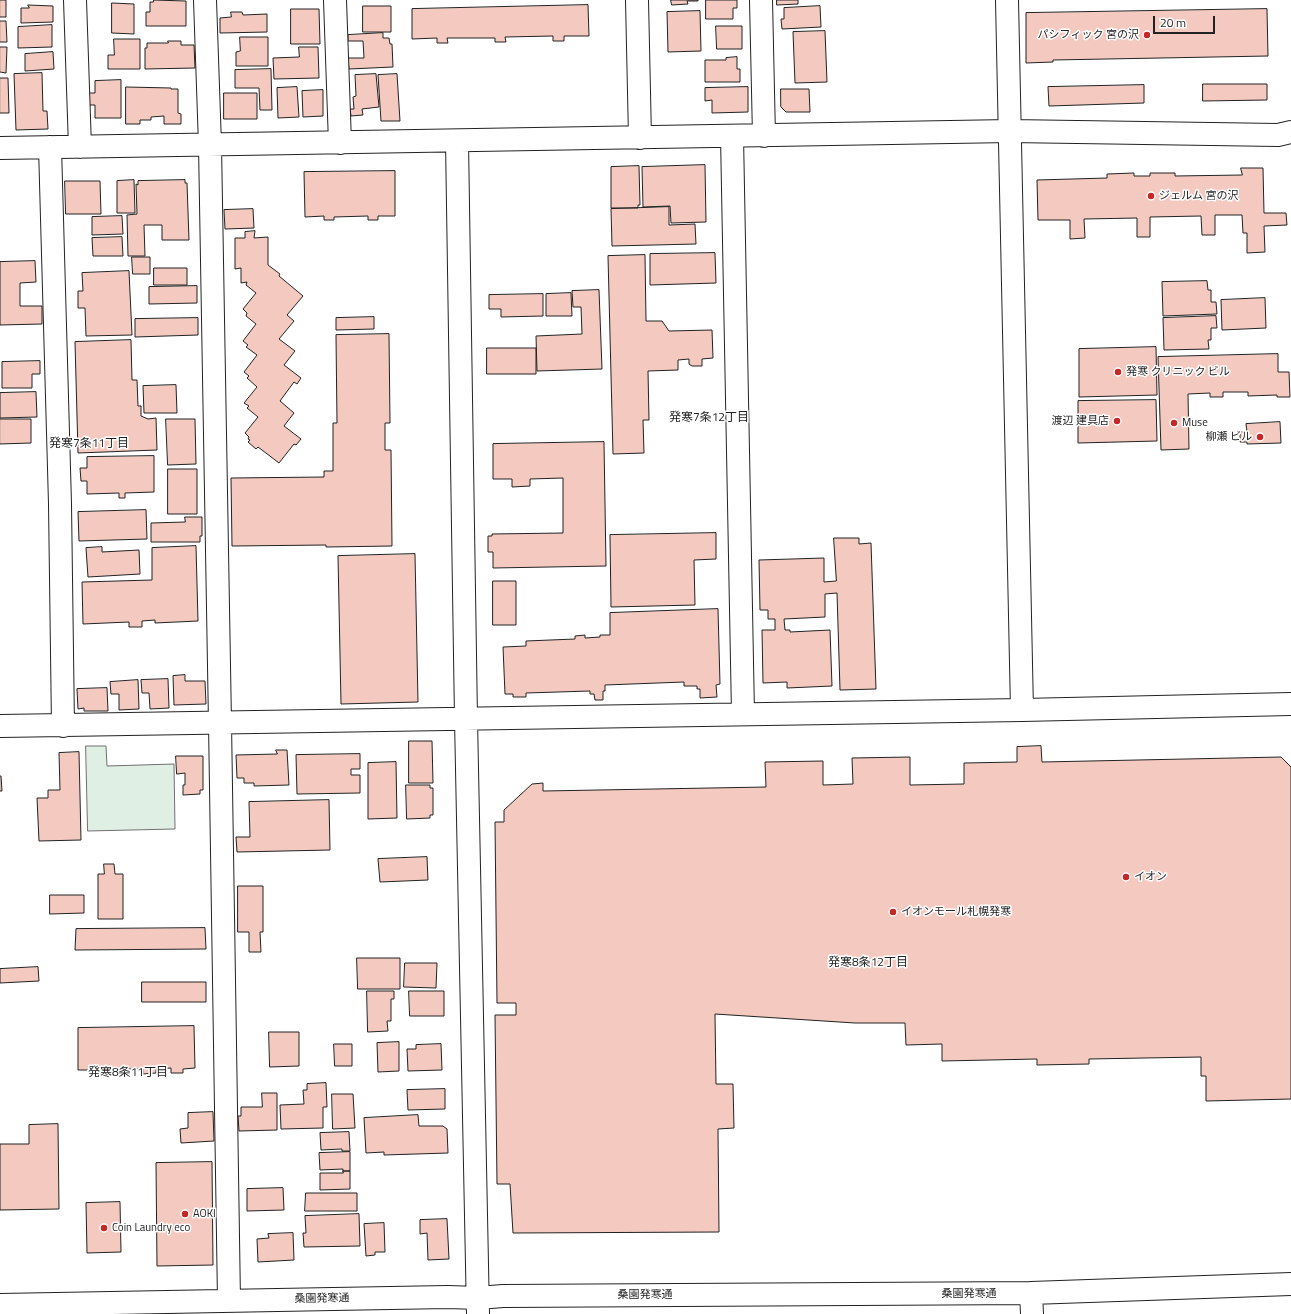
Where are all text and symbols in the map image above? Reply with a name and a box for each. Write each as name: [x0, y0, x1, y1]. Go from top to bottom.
scale bar: [1155, 8, 1217, 34]
text: 20 m: [1160, 13, 1186, 32]
place label: パシフィック 宮の沢: [1038, 28, 1139, 42]
marker: パシフィック 宮の沢: [1142, 30, 1152, 40]
place label: ジェルム 宮の沢: [1159, 189, 1238, 203]
marker: ジェルム 宮の沢: [1146, 191, 1156, 201]
place label: 発寒 クリニック ビル: [1126, 365, 1230, 379]
marker: 発寒 クリニック ビル: [1113, 367, 1123, 377]
district label: 発寒7条12丁目: [669, 411, 749, 425]
place label: 渡辺 建具店: [1052, 414, 1109, 428]
marker: 渡辺 建具店: [1112, 416, 1122, 426]
place label: Muse: [1182, 416, 1208, 430]
marker: Muse: [1169, 418, 1179, 428]
place label: 柳瀬 ビル: [1206, 430, 1252, 444]
marker: 柳瀬 ビル: [1255, 432, 1265, 442]
district label: 発寒7条11丁目: [49, 437, 129, 451]
place label: イオン: [1134, 870, 1167, 884]
marker: イオン: [1121, 872, 1131, 882]
place label: イオンモール札幌発寒: [901, 905, 1011, 919]
marker: イオンモール札幌発寒: [888, 907, 898, 917]
district label: 発寒8条12丁目: [828, 956, 908, 970]
district label: 発寒8条11丁目: [88, 1066, 168, 1080]
place label: AOKI: [193, 1207, 216, 1221]
marker: AOKI: [180, 1209, 190, 1219]
place label: Coin Laundry eco: [112, 1221, 190, 1235]
marker: Coin Laundry eco: [99, 1223, 109, 1233]
street label: 桑園発寒通: [942, 1287, 996, 1301]
street label: 桑園発寒通: [618, 1288, 672, 1302]
street label: 桑園発寒通: [294, 1292, 350, 1306]

